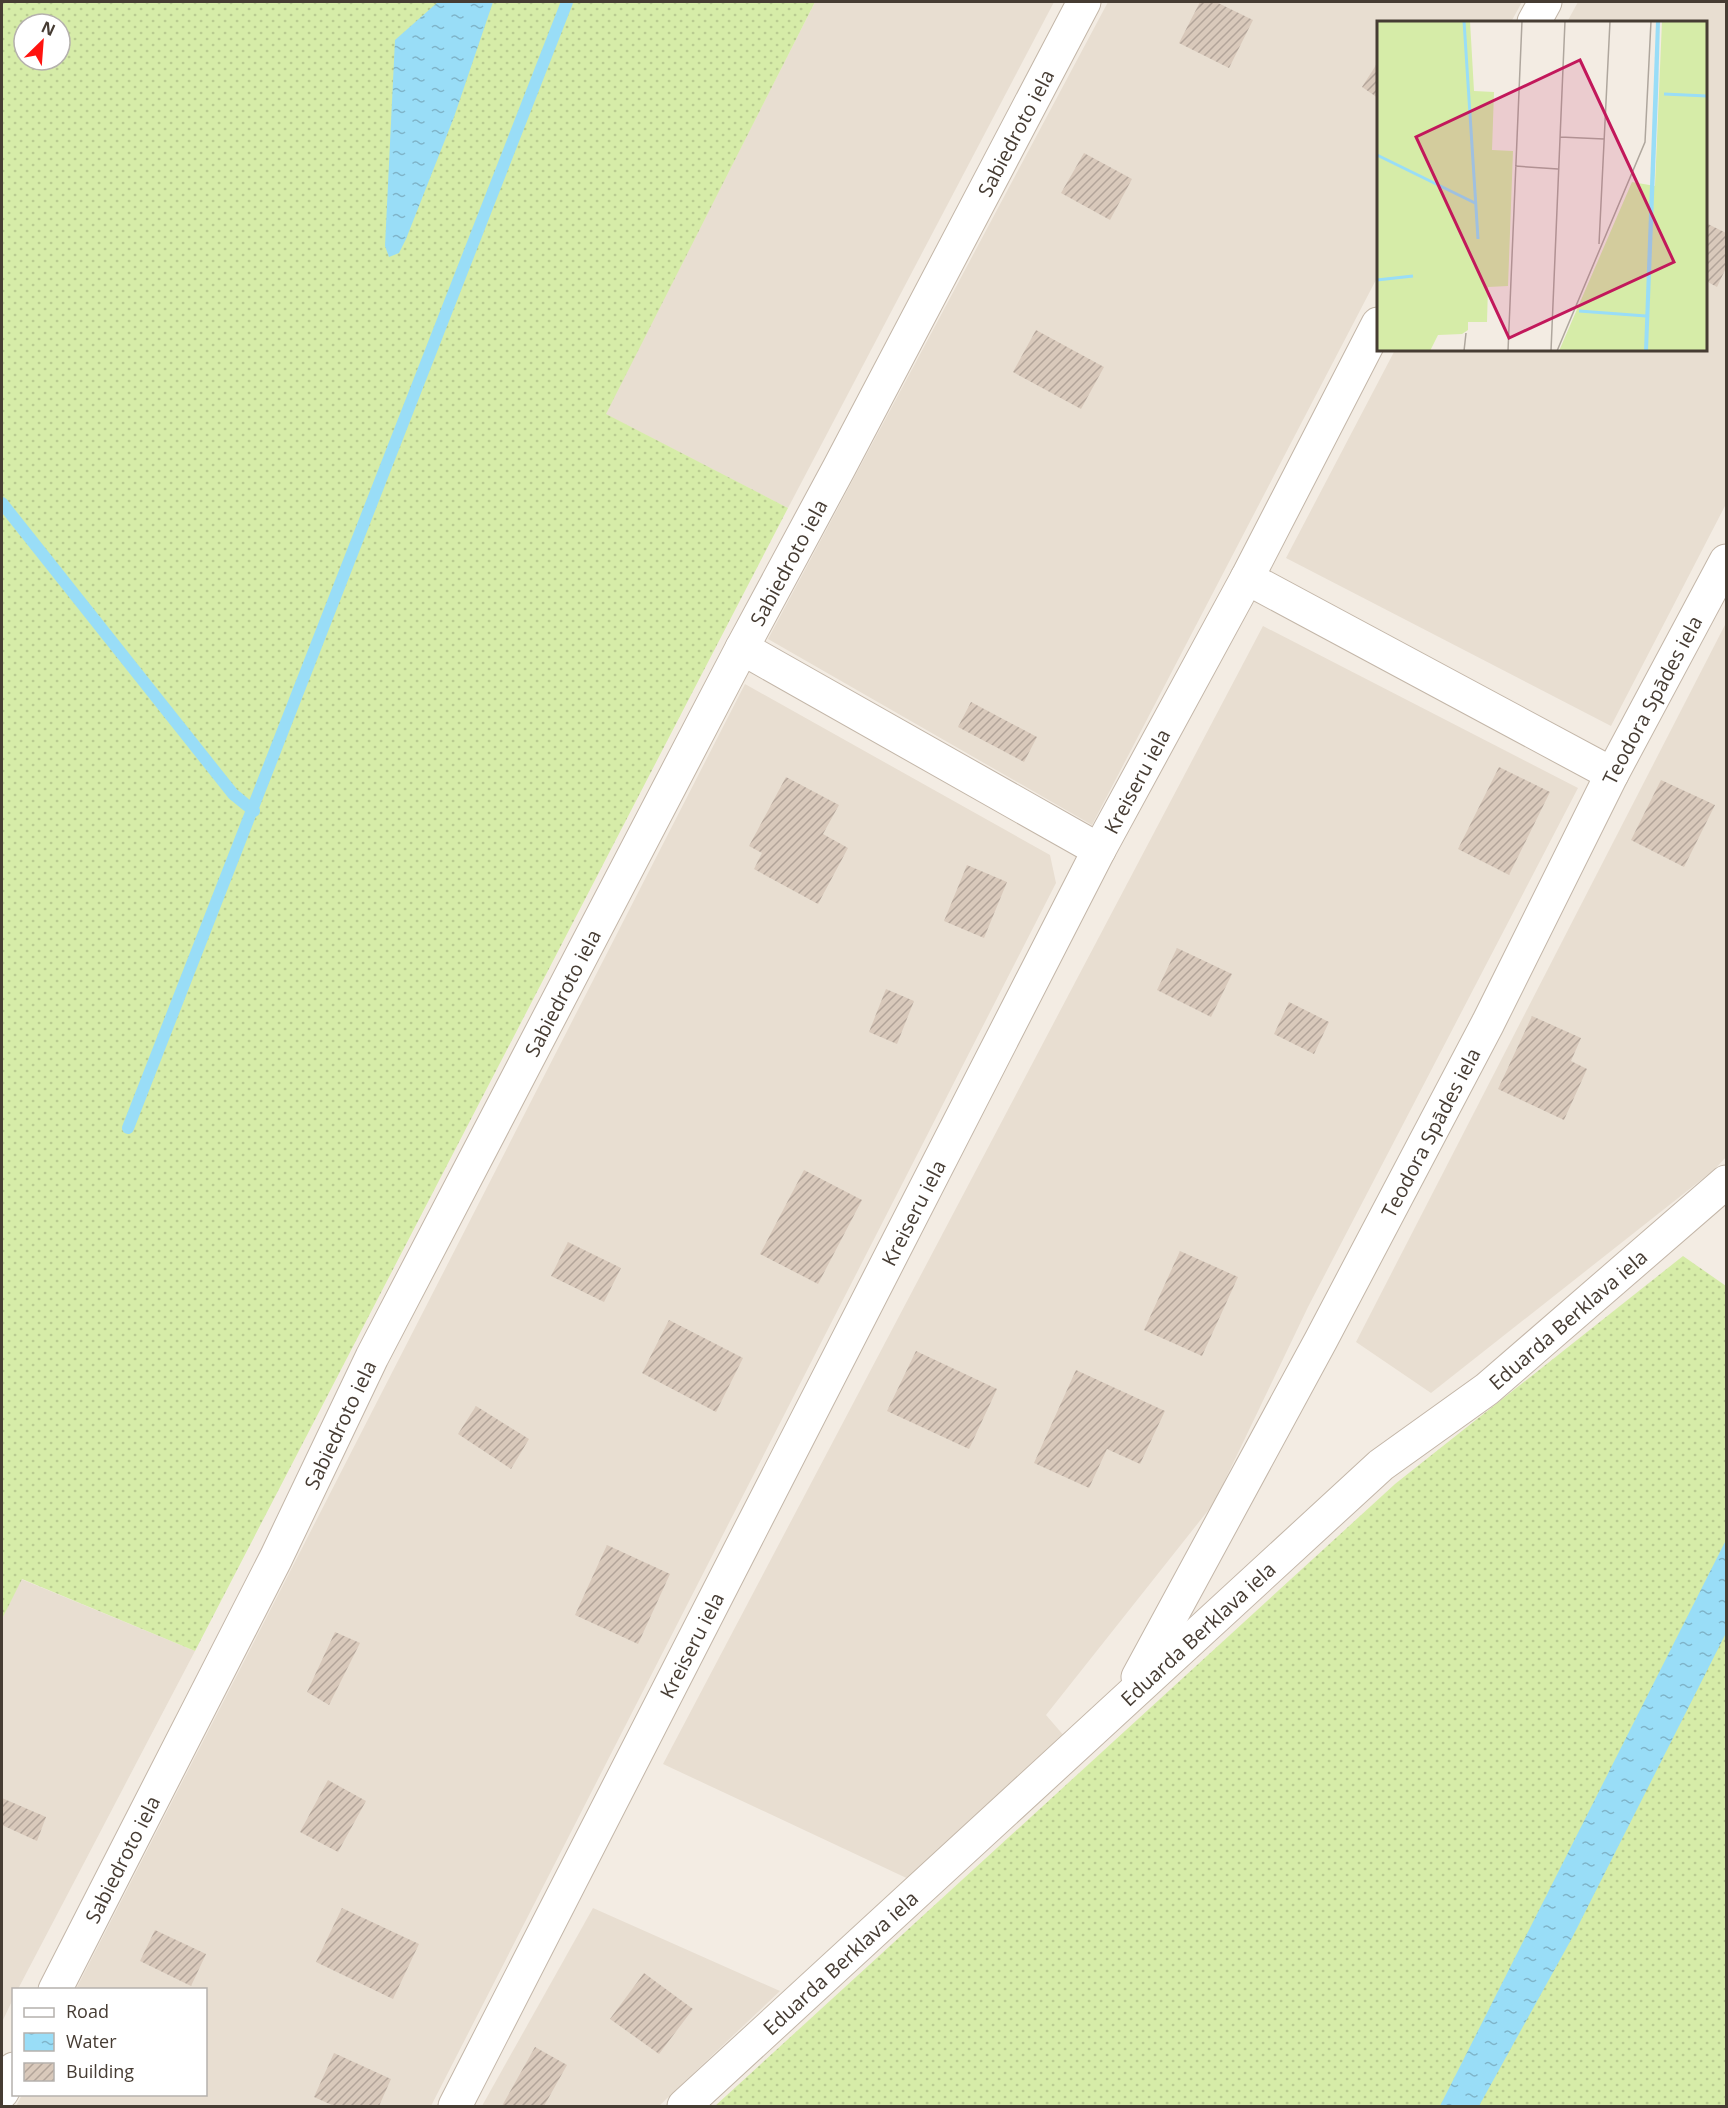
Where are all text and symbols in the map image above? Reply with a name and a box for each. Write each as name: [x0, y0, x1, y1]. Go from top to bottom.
north arrow: [12, 12, 72, 72]
text: N: [38, 16, 59, 41]
inset map: [1377, 21, 1707, 351]
street label: Sabiedroto iela: [971, 64, 1060, 201]
street label: Sabiedroto iela: [743, 494, 833, 630]
street label: Teodora Spādes iela: [1595, 611, 1708, 789]
street label: Kreiseru iela: [1097, 724, 1176, 838]
street label: Sabiedroto iela: [518, 924, 606, 1061]
street label: Teodora Spādes iela: [1375, 1043, 1486, 1222]
street label: Kreiseru iela: [875, 1155, 951, 1270]
street label: Eduarda Berklava iela: [1483, 1243, 1653, 1395]
street label: Sabiedroto iela: [297, 1356, 382, 1494]
street label: Eduarda Berklava iela: [1115, 1555, 1281, 1712]
street label: Kreiseru iela: [653, 1587, 730, 1703]
street label: Sabiedroto iela: [78, 1791, 166, 1928]
street label: Eduarda Berklava iela: [757, 1884, 923, 2041]
legend: [12, 1988, 207, 2096]
text: Road: [66, 1999, 109, 2023]
text: Water: [66, 2029, 117, 2053]
text: Building: [66, 2059, 134, 2083]

